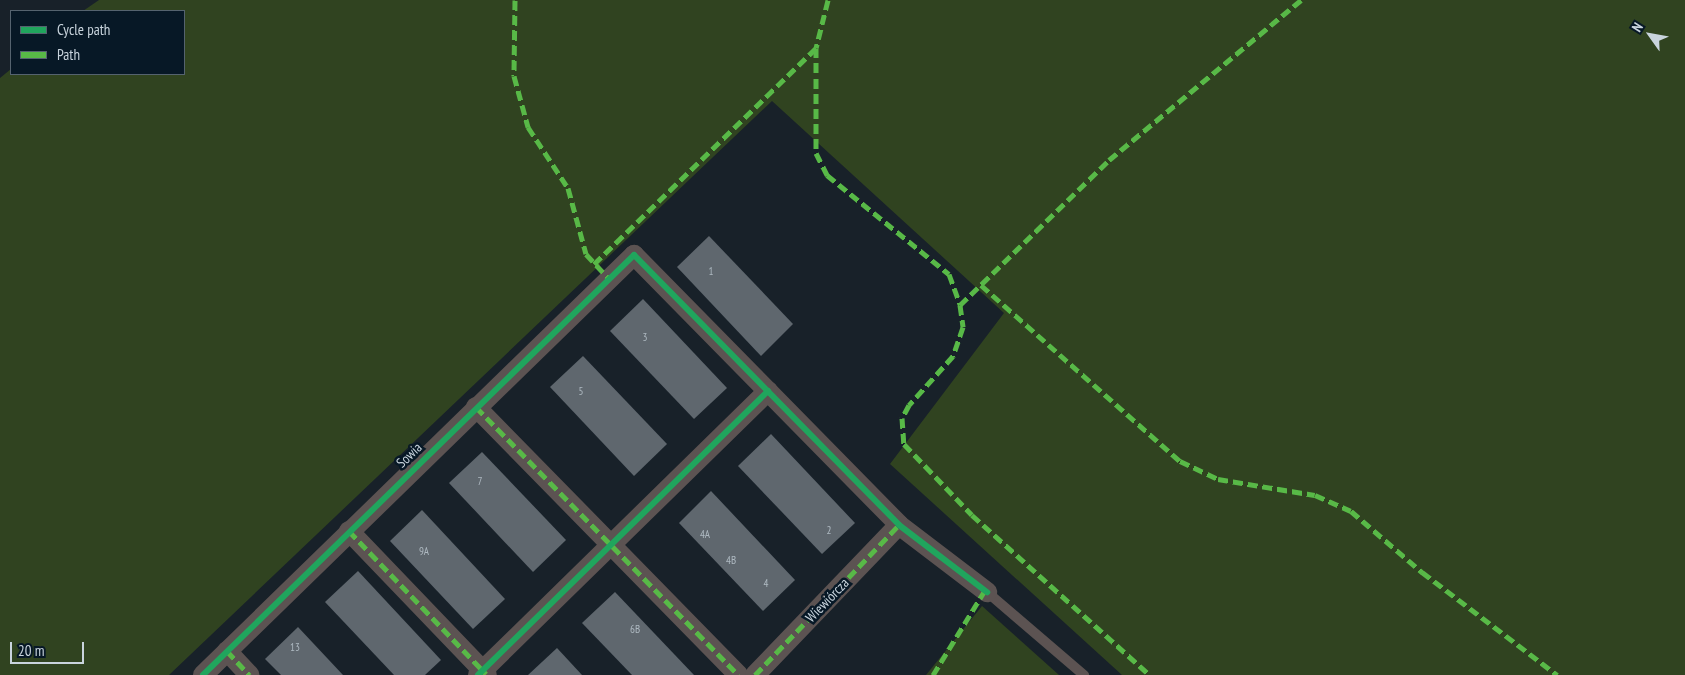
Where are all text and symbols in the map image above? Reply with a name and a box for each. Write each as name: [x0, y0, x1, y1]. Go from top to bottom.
legend: [10, 10, 185, 75]
north arrow: [1625, 10, 1675, 60]
text: N: [1628, 19, 1647, 35]
text: Cycle path: [57, 20, 110, 39]
text: Path: [57, 45, 80, 64]
house number: 1: [709, 264, 713, 278]
house number: 3: [643, 330, 647, 344]
house number: 5: [579, 384, 583, 398]
street label: Sowia: [393, 439, 425, 471]
house number: 7: [478, 474, 482, 488]
house number: 2: [827, 523, 831, 537]
house number: 4A: [700, 527, 710, 541]
house number: 9A: [419, 544, 429, 558]
house number: 4B: [726, 553, 736, 567]
street label: Wiewiórcza: [802, 574, 852, 626]
house number: 4: [764, 576, 768, 590]
house number: 6B: [630, 622, 640, 636]
scale bar: [12, 632, 86, 664]
house number: 13: [290, 640, 300, 654]
text: 20 m: [18, 641, 44, 660]

